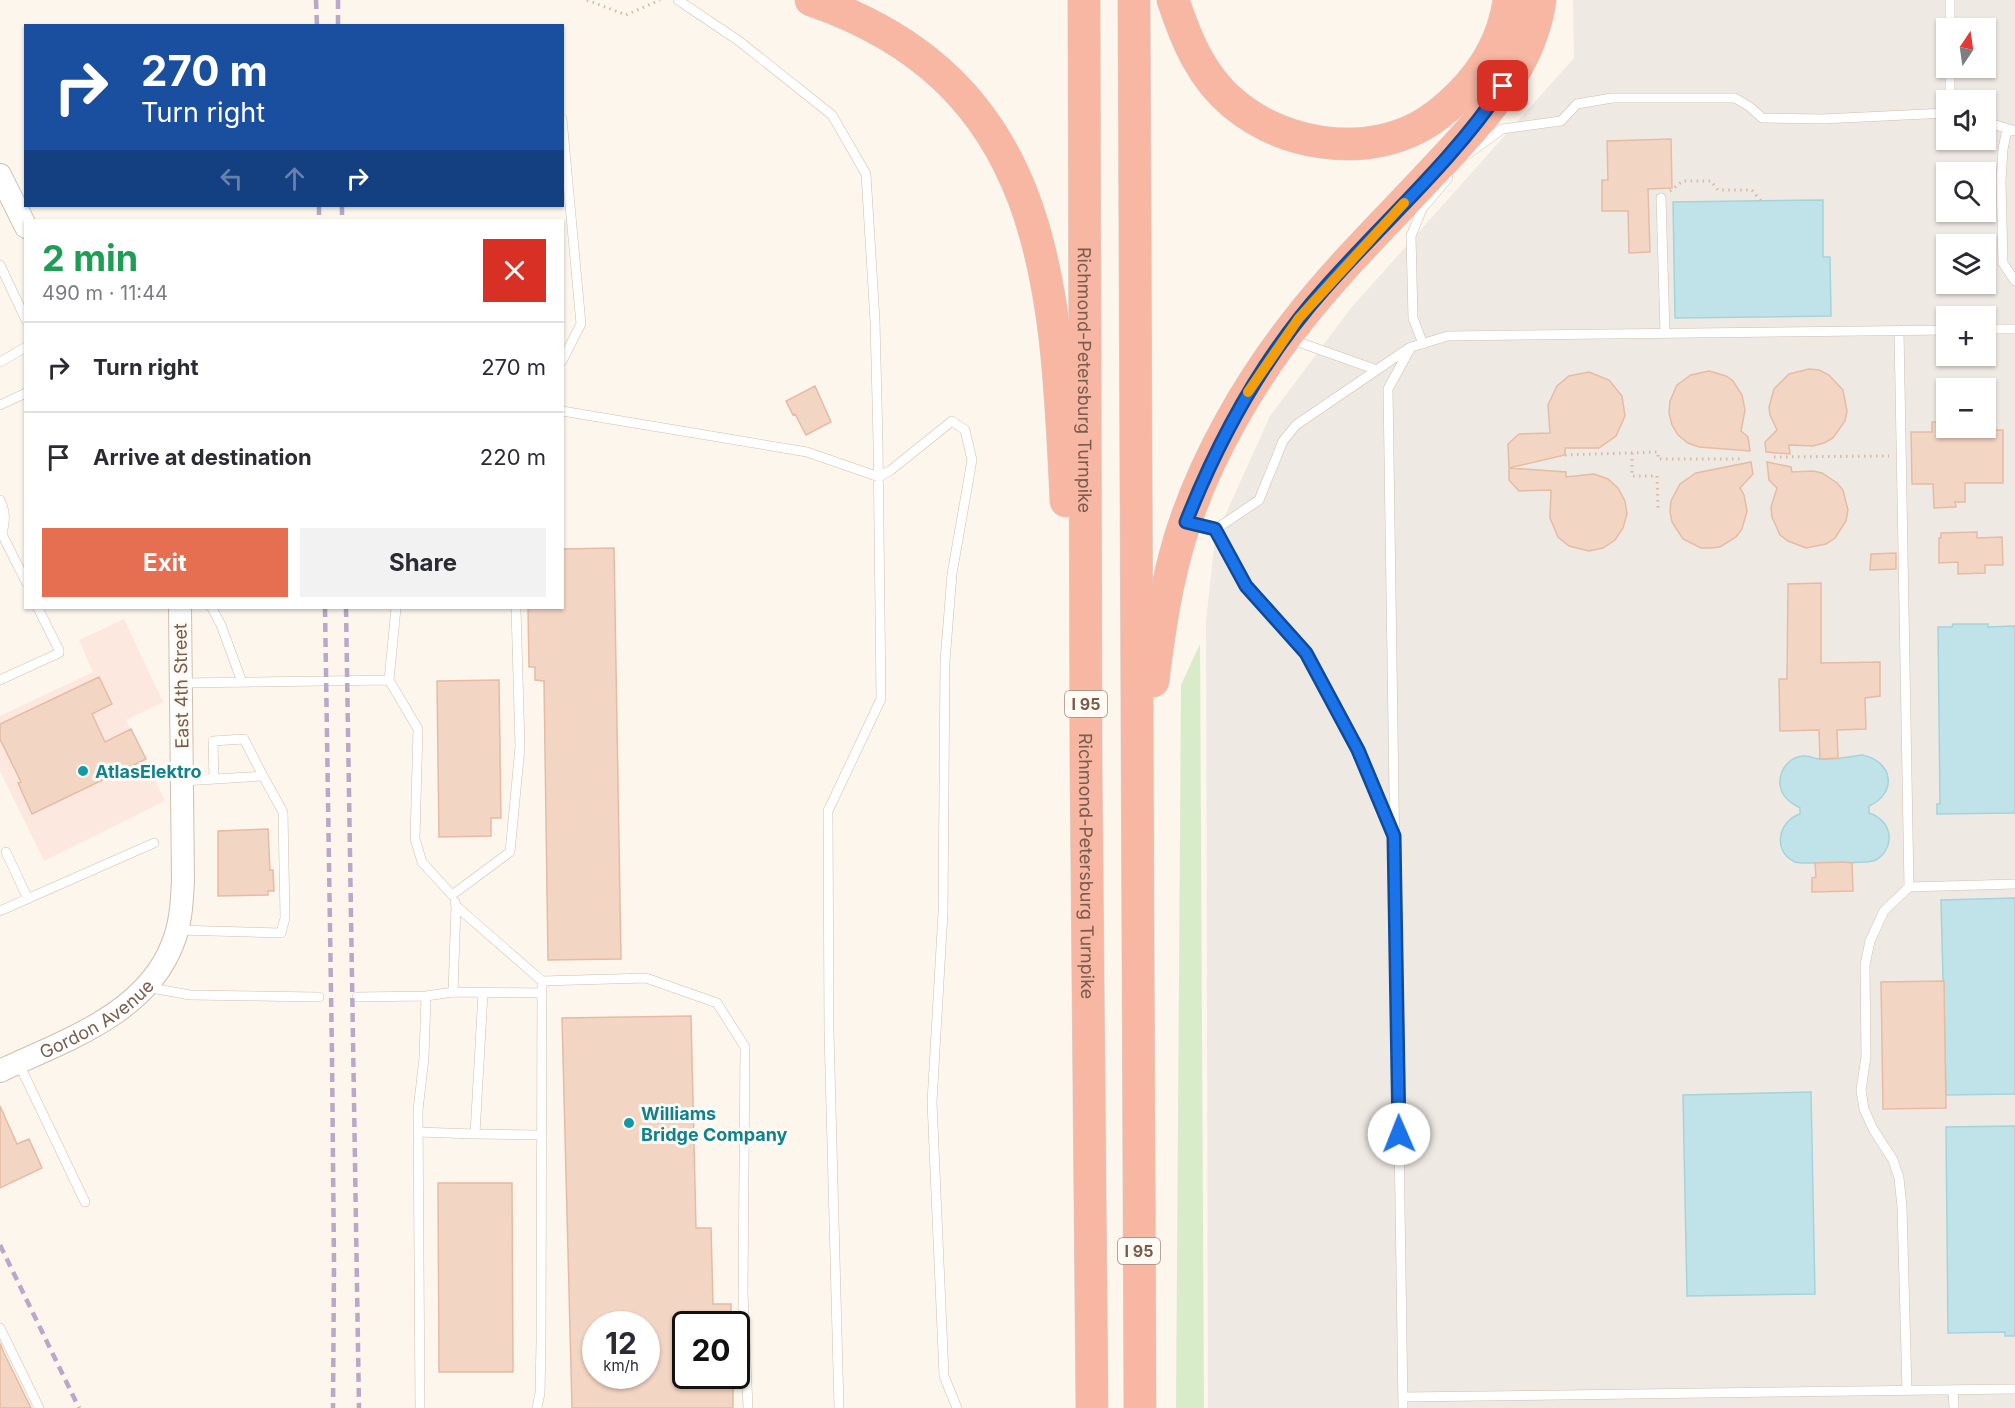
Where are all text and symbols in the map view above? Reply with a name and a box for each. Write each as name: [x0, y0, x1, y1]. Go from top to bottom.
north arrow: [1936, 18, 1996, 78]
map controls: [1936, 18, 1996, 438]
text: 270 m: [141, 45, 268, 96]
icon: right: [42, 48, 120, 126]
pin: [1477, 60, 1528, 111]
icon: arrive: [1486, 69, 1519, 102]
button: sound: [1936, 90, 1996, 150]
text: Turn right: [141, 96, 265, 129]
icon: left: [215, 162, 248, 195]
icon: ahead: [278, 162, 311, 195]
icon: right: [341, 162, 374, 195]
button: search: [1936, 162, 1996, 222]
button: layers: [1936, 234, 1996, 294]
text: 2 min: [42, 236, 138, 280]
button: close: [483, 239, 546, 302]
street label: Richmond-Petersburg Turnpike: [1074, 247, 1096, 513]
text: 490 m · 11:44: [42, 281, 168, 305]
button: +: [1936, 306, 1996, 366]
icon: right: [42, 351, 75, 384]
text: Turn right: [93, 354, 199, 380]
text: 270 m: [481, 354, 546, 380]
button: −: [1936, 378, 1996, 438]
icon: arrive: [42, 441, 75, 474]
text: Arrive at destination: [93, 444, 312, 470]
text: 220 m: [480, 444, 546, 470]
button: Exit: [42, 528, 288, 597]
button: Share: [300, 528, 546, 597]
street label: East 4th Street: [169, 623, 193, 749]
road number: I 95: [1065, 691, 1107, 717]
street label: Richmond-Petersburg Turnpike: [1075, 733, 1099, 999]
place label: AtlasElektro: [95, 761, 202, 782]
marker: AtlasElektro: [76, 764, 90, 778]
street label: Gordon Avenue: [36, 975, 158, 1062]
position arrow: [1367, 1102, 1431, 1166]
place label: Williams Bridge Company: [641, 1103, 788, 1145]
marker: Williams Bridge Company: [622, 1116, 636, 1130]
road number: I 95: [1118, 1238, 1160, 1264]
speed limit sign: 20: [672, 1311, 750, 1389]
text: 12: [605, 1325, 637, 1361]
text: km/h: [603, 1356, 639, 1375]

